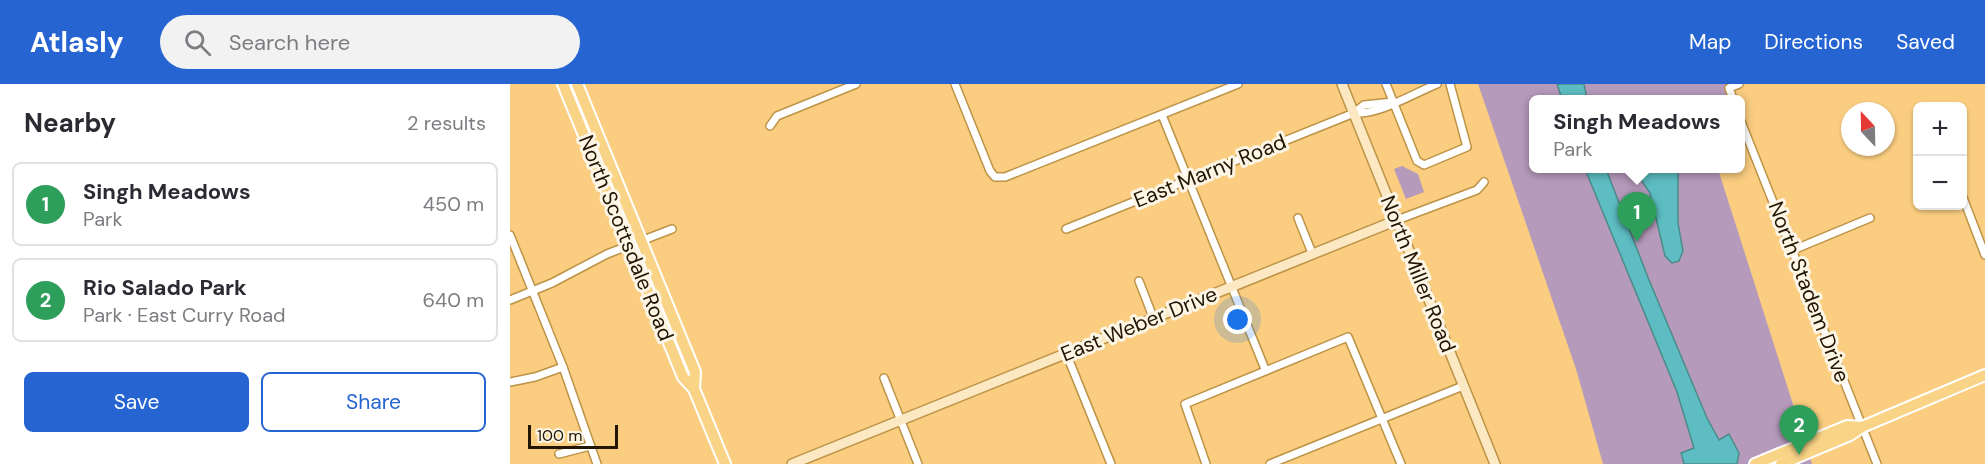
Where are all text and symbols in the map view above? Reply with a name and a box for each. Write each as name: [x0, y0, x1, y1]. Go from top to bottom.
search box: [160, 15, 580, 69]
text: Atlasly: [30, 24, 124, 61]
icon: search: [181, 26, 214, 59]
text: Search here: [229, 28, 350, 57]
text: Map: [1689, 28, 1731, 56]
text: Directions: [1764, 28, 1863, 56]
text: Saved: [1896, 28, 1955, 56]
popup: [1529, 95, 1745, 173]
north arrow: [1841, 102, 1895, 156]
map controls: [1913, 102, 1967, 210]
button: +: [1913, 102, 1967, 156]
text: Nearby: [24, 106, 116, 140]
text: Singh Meadows: [1553, 107, 1721, 136]
text: 2 results: [407, 110, 486, 136]
street label: East Marny Road: [1130, 128, 1290, 214]
street label: North Scottsdale Road: [572, 131, 680, 345]
text: Park: [1553, 136, 1593, 162]
button: −: [1913, 156, 1967, 210]
text: Singh Meadows: [83, 177, 251, 206]
text: 1: [42, 191, 49, 217]
text: 450 m: [423, 191, 484, 217]
street label: North Miller Road: [1374, 191, 1462, 357]
pin: 1: [1618, 192, 1656, 242]
street label: North Stadem Drive: [1762, 198, 1856, 387]
text: Park: [83, 206, 123, 232]
text: Rio Salado Park: [83, 273, 247, 302]
street label: East Weber Drive: [1057, 280, 1222, 368]
text: 2: [40, 287, 51, 313]
text: 640 m: [422, 287, 484, 313]
text: Park · East Curry Road: [83, 302, 286, 328]
your location: [1223, 305, 1252, 334]
button: Save: [24, 372, 249, 432]
button: Share: [261, 372, 486, 432]
pin: 2: [1780, 406, 1818, 455]
scale bar: [528, 422, 618, 450]
text: 100 m: [537, 425, 582, 446]

